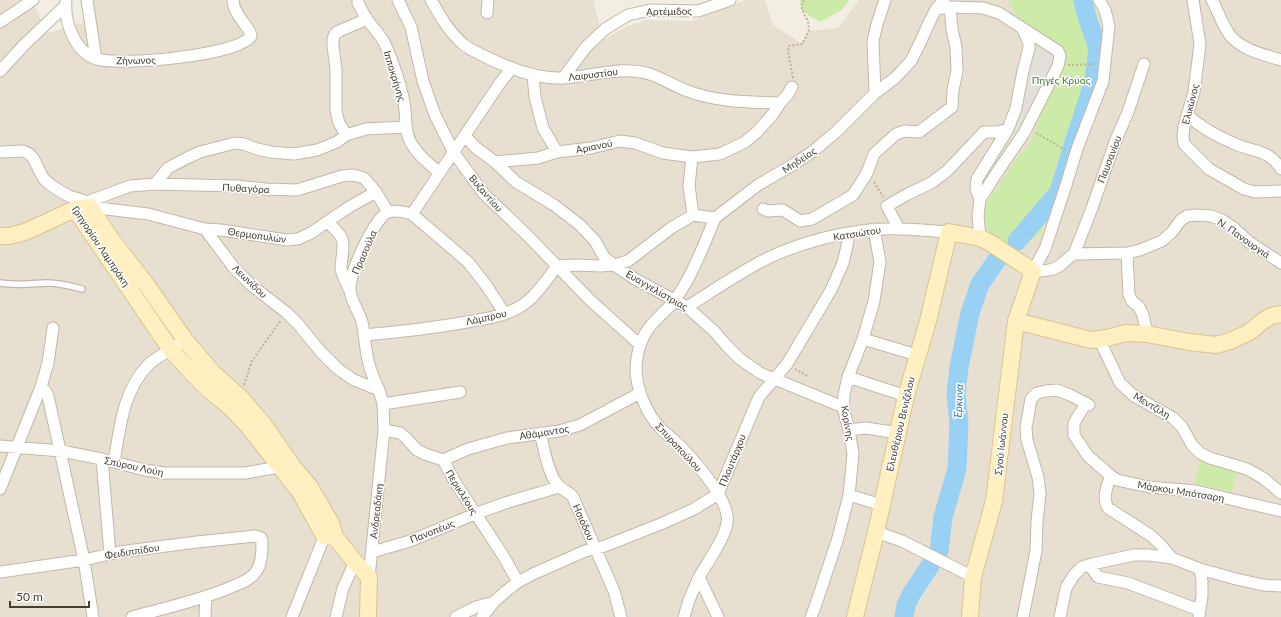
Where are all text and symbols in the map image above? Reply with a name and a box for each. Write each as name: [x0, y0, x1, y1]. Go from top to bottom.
street label: Αρτέμιδος: [646, 5, 692, 17]
street label: Ιπποκρήνης: [382, 49, 409, 103]
street label: Ζήνωνος: [116, 54, 156, 66]
street label: Λαφυστίου: [567, 65, 619, 83]
park label: Πηγές Κρύας: [1032, 74, 1091, 86]
street label: Ελικώνος: [1179, 82, 1201, 126]
street label: Παυσανίου: [1094, 134, 1124, 184]
street label: Αριανού: [575, 137, 613, 155]
street label: Μηδείας: [780, 144, 819, 176]
street label: Βυζαντίου: [467, 172, 505, 214]
street label: Πυθαγόρα: [222, 181, 270, 195]
street label: Γρηγορίου Λαμπράκη: [70, 203, 133, 289]
street label: Ν. Πανουργιά: [1215, 215, 1273, 261]
street label: Κατσιώτου: [832, 223, 882, 243]
street label: Θερμοπυλών: [227, 225, 287, 245]
street label: Πρασούλα: [349, 228, 379, 276]
street label: Λεωνίδου: [230, 262, 270, 300]
street label: Ευαγγελίστριας: [624, 267, 690, 313]
street label: Λάμπρου: [464, 306, 508, 328]
street label: Ελευθέριου Βενιζέλου: [883, 375, 917, 473]
water label: Έρκυνα: [951, 383, 965, 419]
street label: Μεντζίλη: [1131, 389, 1173, 421]
street label: Κορίνης: [839, 404, 857, 442]
street label: Σγού Ιωάννου: [992, 412, 1010, 476]
street label: Σπυροπούλου: [653, 420, 705, 474]
street label: Αθάμαντος: [518, 422, 570, 442]
street label: Πλουτάρχου: [716, 432, 748, 488]
street label: Σπύρου Λούη: [103, 454, 165, 478]
street label: Περικλέους: [443, 467, 481, 517]
street label: Μάρκου Μπότσαρη: [1137, 478, 1225, 504]
street label: Ανδρεαδάκη: [367, 483, 385, 539]
street label: Ησιόδου: [571, 502, 597, 542]
street label: Πανοπέως: [408, 517, 456, 545]
street label: Φειδιππίδου: [104, 541, 160, 561]
scale bar: [10, 583, 89, 609]
text: 50 m: [16, 589, 43, 604]

